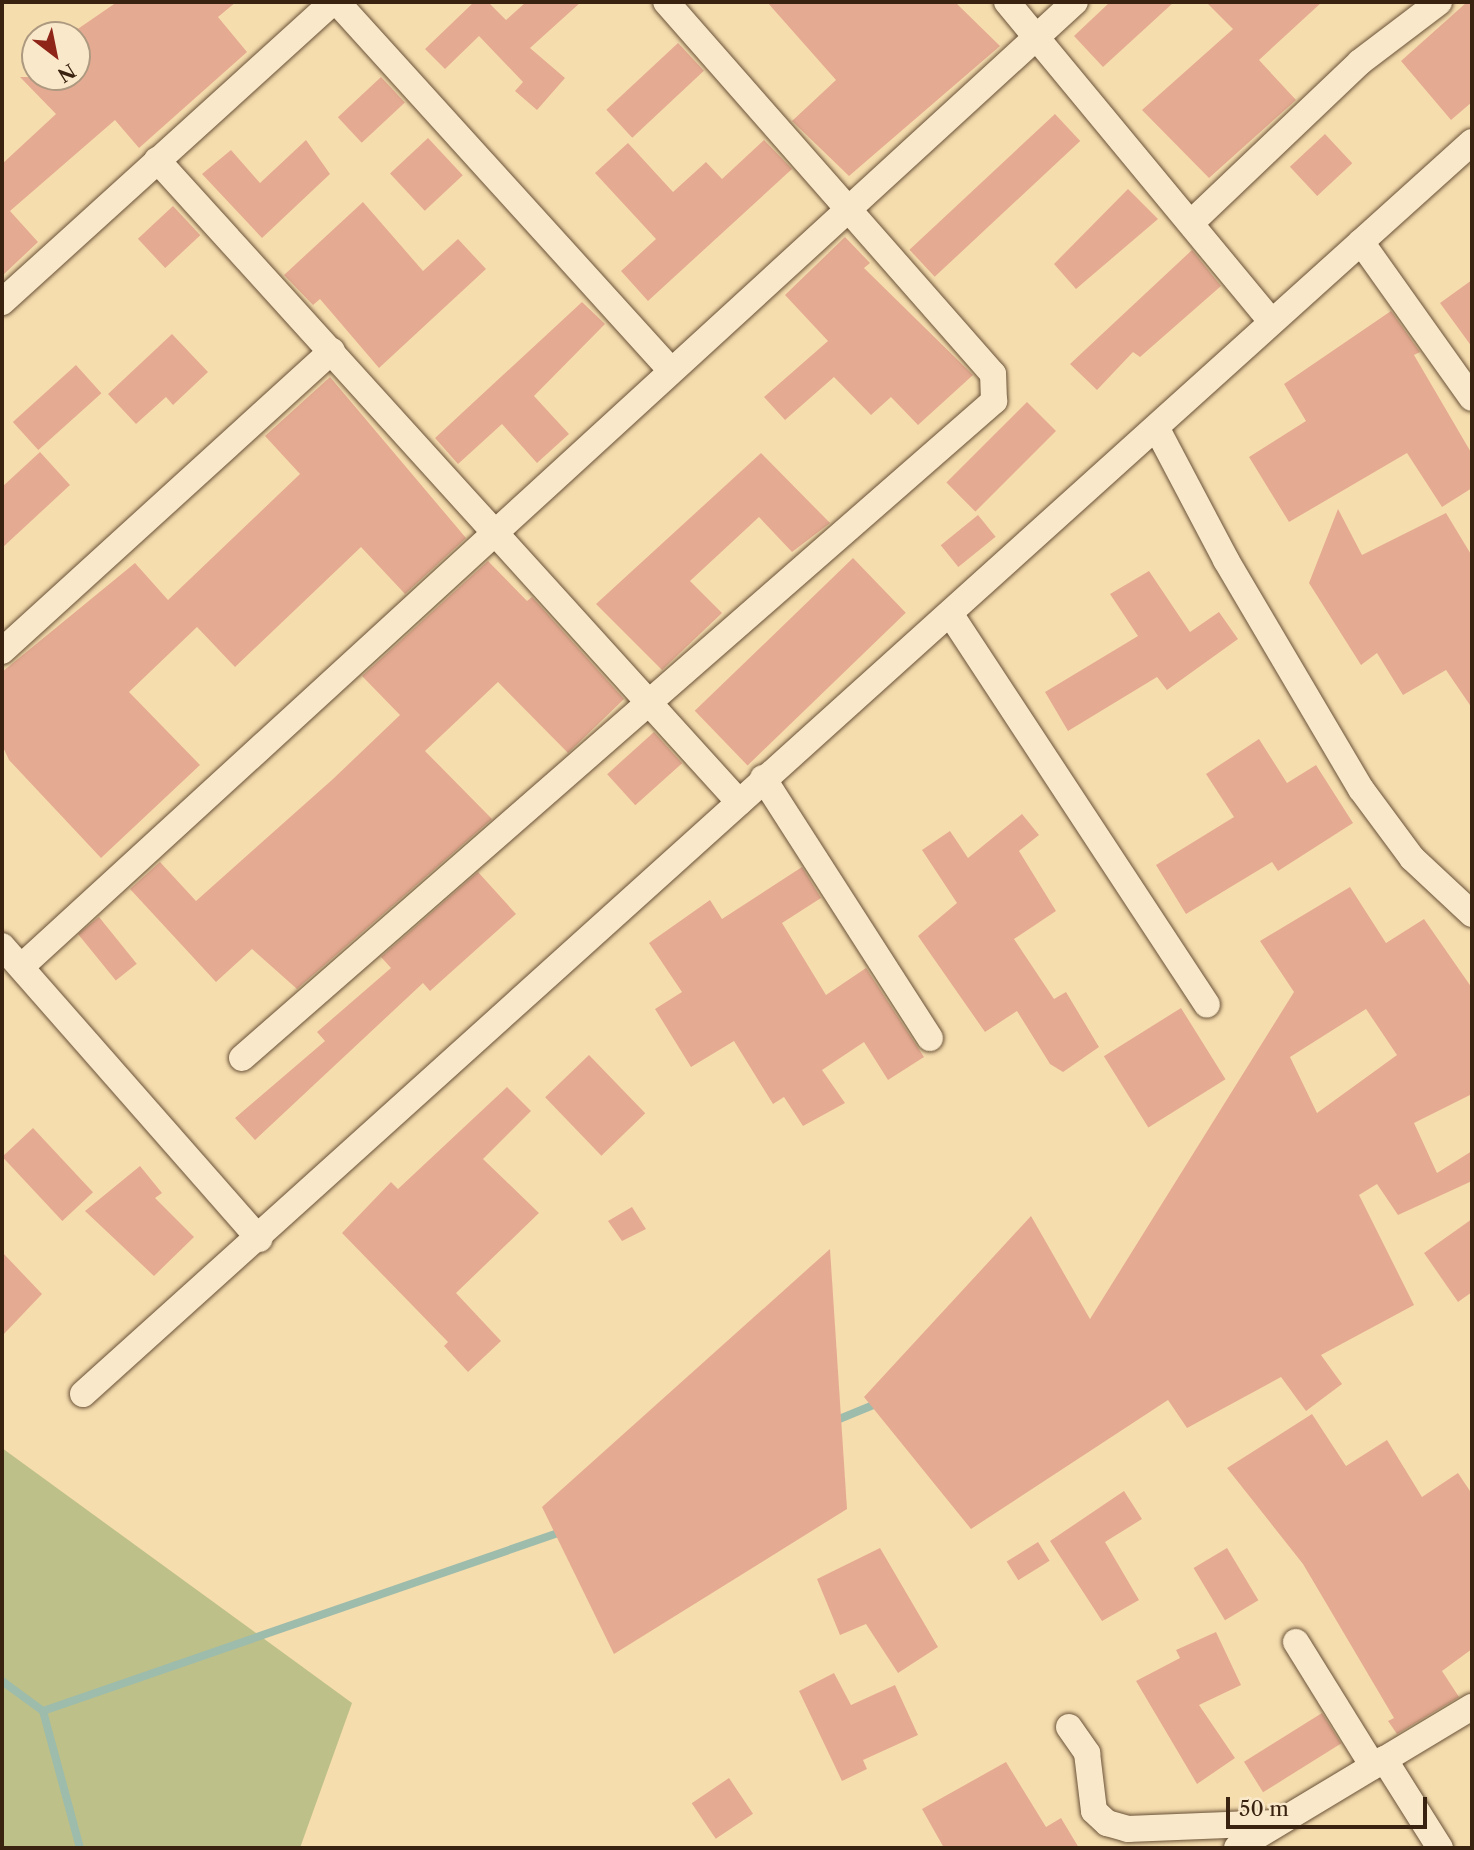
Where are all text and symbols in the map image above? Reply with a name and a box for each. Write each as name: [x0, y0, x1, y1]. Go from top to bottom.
north arrow: [21, 21, 91, 91]
text: N: [53, 58, 79, 87]
scale bar: [1229, 1784, 1430, 1828]
text: 50 m: [1239, 1796, 1289, 1821]

